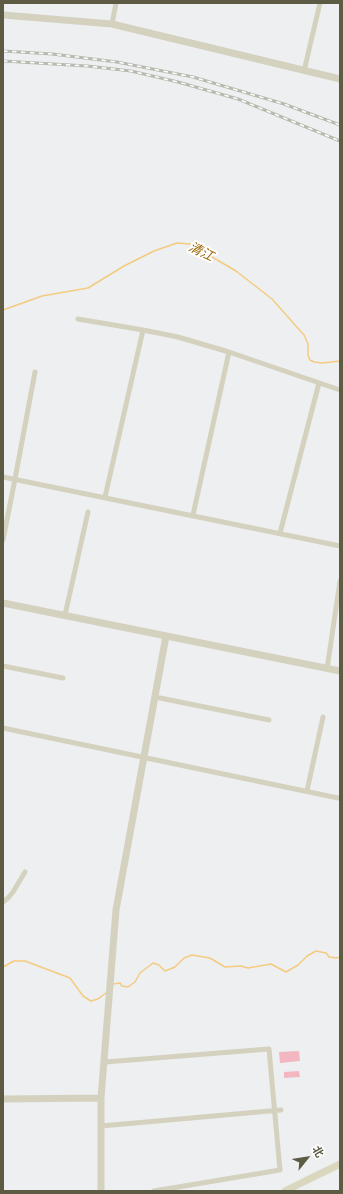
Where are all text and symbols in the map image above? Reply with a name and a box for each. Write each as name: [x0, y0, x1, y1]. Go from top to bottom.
water label: 清江: [186, 239, 216, 265]
north arrow: [287, 1138, 327, 1178]
text: 北: [309, 1144, 326, 1160]

